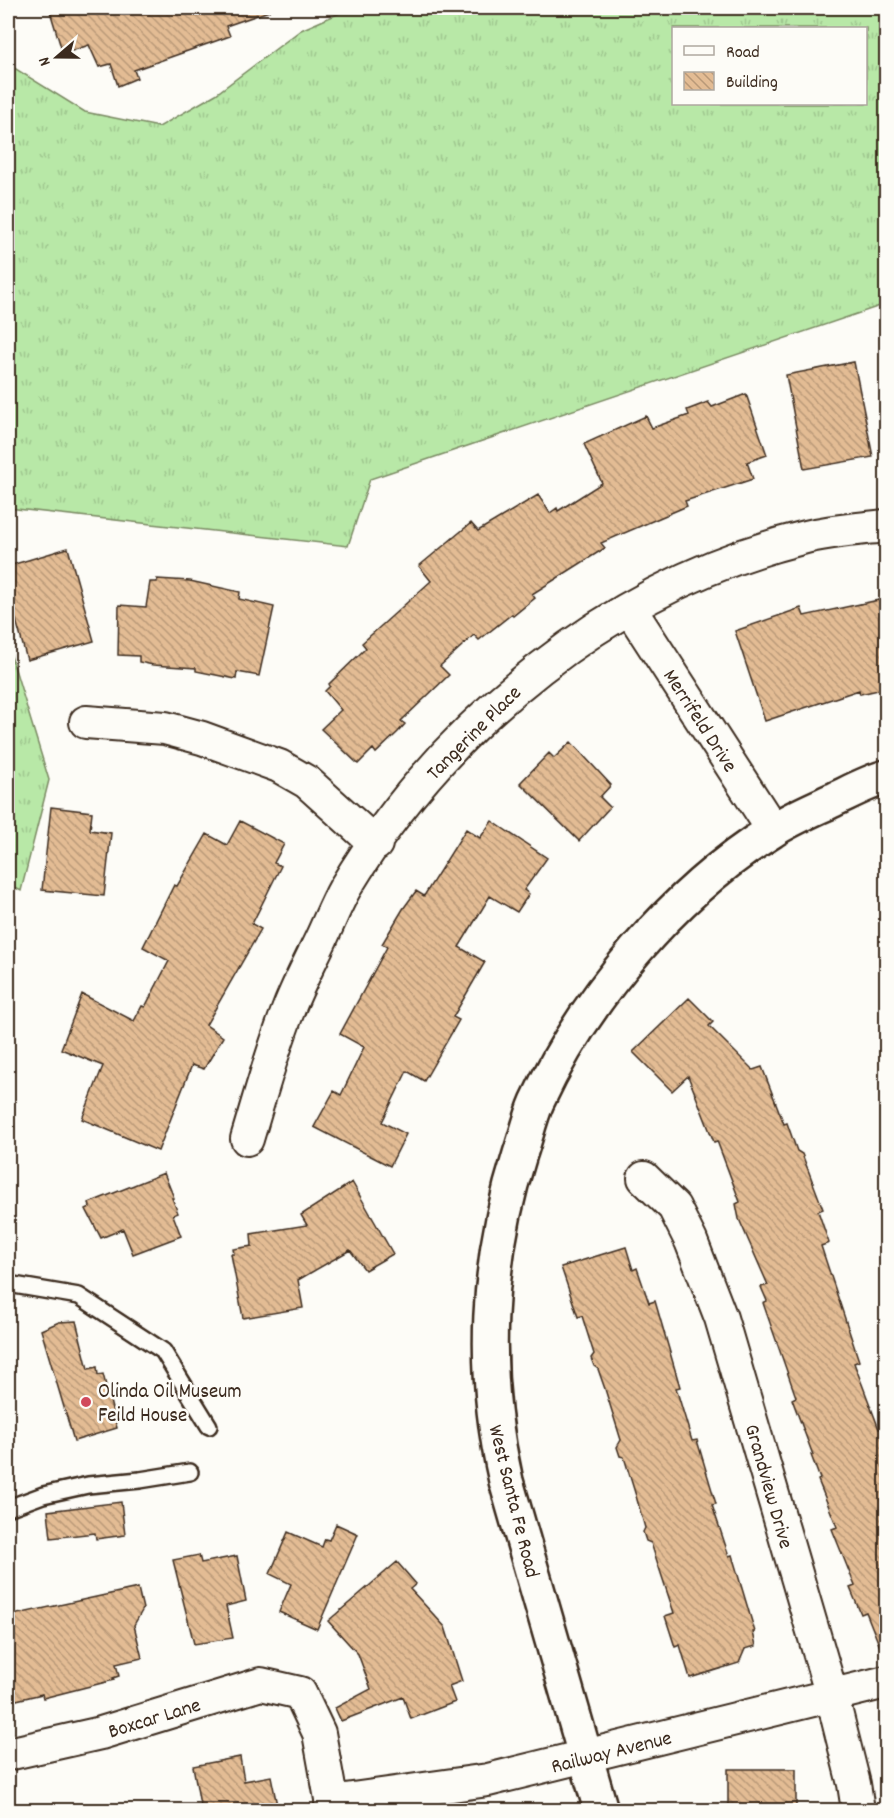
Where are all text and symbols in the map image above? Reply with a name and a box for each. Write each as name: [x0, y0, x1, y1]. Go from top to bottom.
north arrow: [27, 27, 87, 87]
legend: [672, 27, 867, 105]
text: Road: [726, 41, 760, 66]
text: N: [33, 54, 57, 69]
text: Building: [726, 71, 778, 96]
street label: Merrifeld Drive: [654, 664, 743, 779]
street label: Tangerine Place: [421, 680, 530, 789]
place label: Olinda Oil Museum Feild House: [98, 1378, 242, 1432]
marker: Olinda Oil Museum Feild House: [79, 1395, 93, 1409]
street label: Grandview Drive: [735, 1421, 799, 1553]
street label: West Santa Fe Road: [479, 1422, 546, 1581]
street label: Boxcar Lane: [105, 1692, 205, 1748]
street label: Railway Avenue: [548, 1724, 675, 1783]

